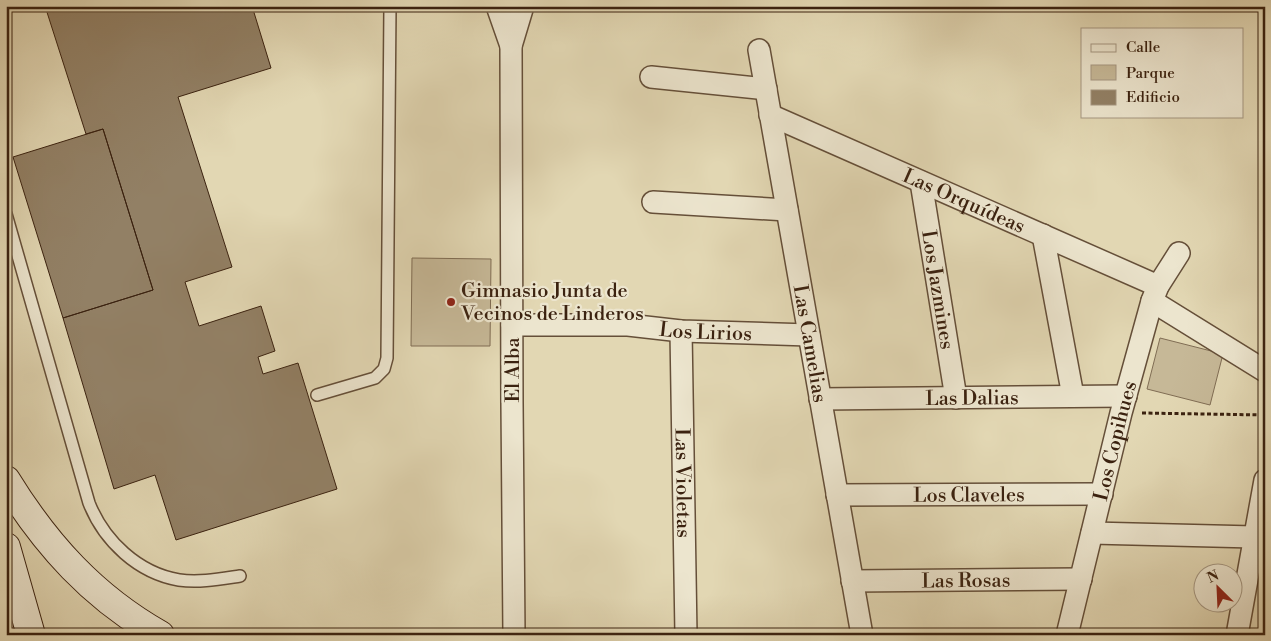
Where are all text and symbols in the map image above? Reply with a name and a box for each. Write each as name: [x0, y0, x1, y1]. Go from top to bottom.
legend: [1081, 28, 1244, 118]
text: Calle: [1126, 38, 1160, 57]
text: Parque: [1126, 64, 1175, 83]
text: Edificio: [1126, 88, 1180, 107]
street label: Las Orquídeas: [898, 164, 1028, 240]
street label: Los Jazmines: [915, 228, 959, 351]
place label: Gimnasio Junta de Vecinos de Linderos: [460, 279, 644, 327]
street label: Las Camelias: [787, 283, 832, 405]
marker: Gimnasio Junta de Vecinos de Linderos: [445, 296, 457, 308]
street label: Los Lirios: [658, 318, 752, 347]
street label: El Alba: [501, 337, 526, 403]
street label: Los Copihues: [1089, 378, 1143, 504]
street label: Las Dalias: [925, 386, 1019, 412]
street label: Las Violetas: [669, 428, 695, 538]
street label: Los Claveles: [913, 483, 1025, 509]
north arrow: [1194, 564, 1244, 614]
text: N: [1204, 567, 1222, 588]
street label: Las Rosas: [921, 569, 1011, 594]

